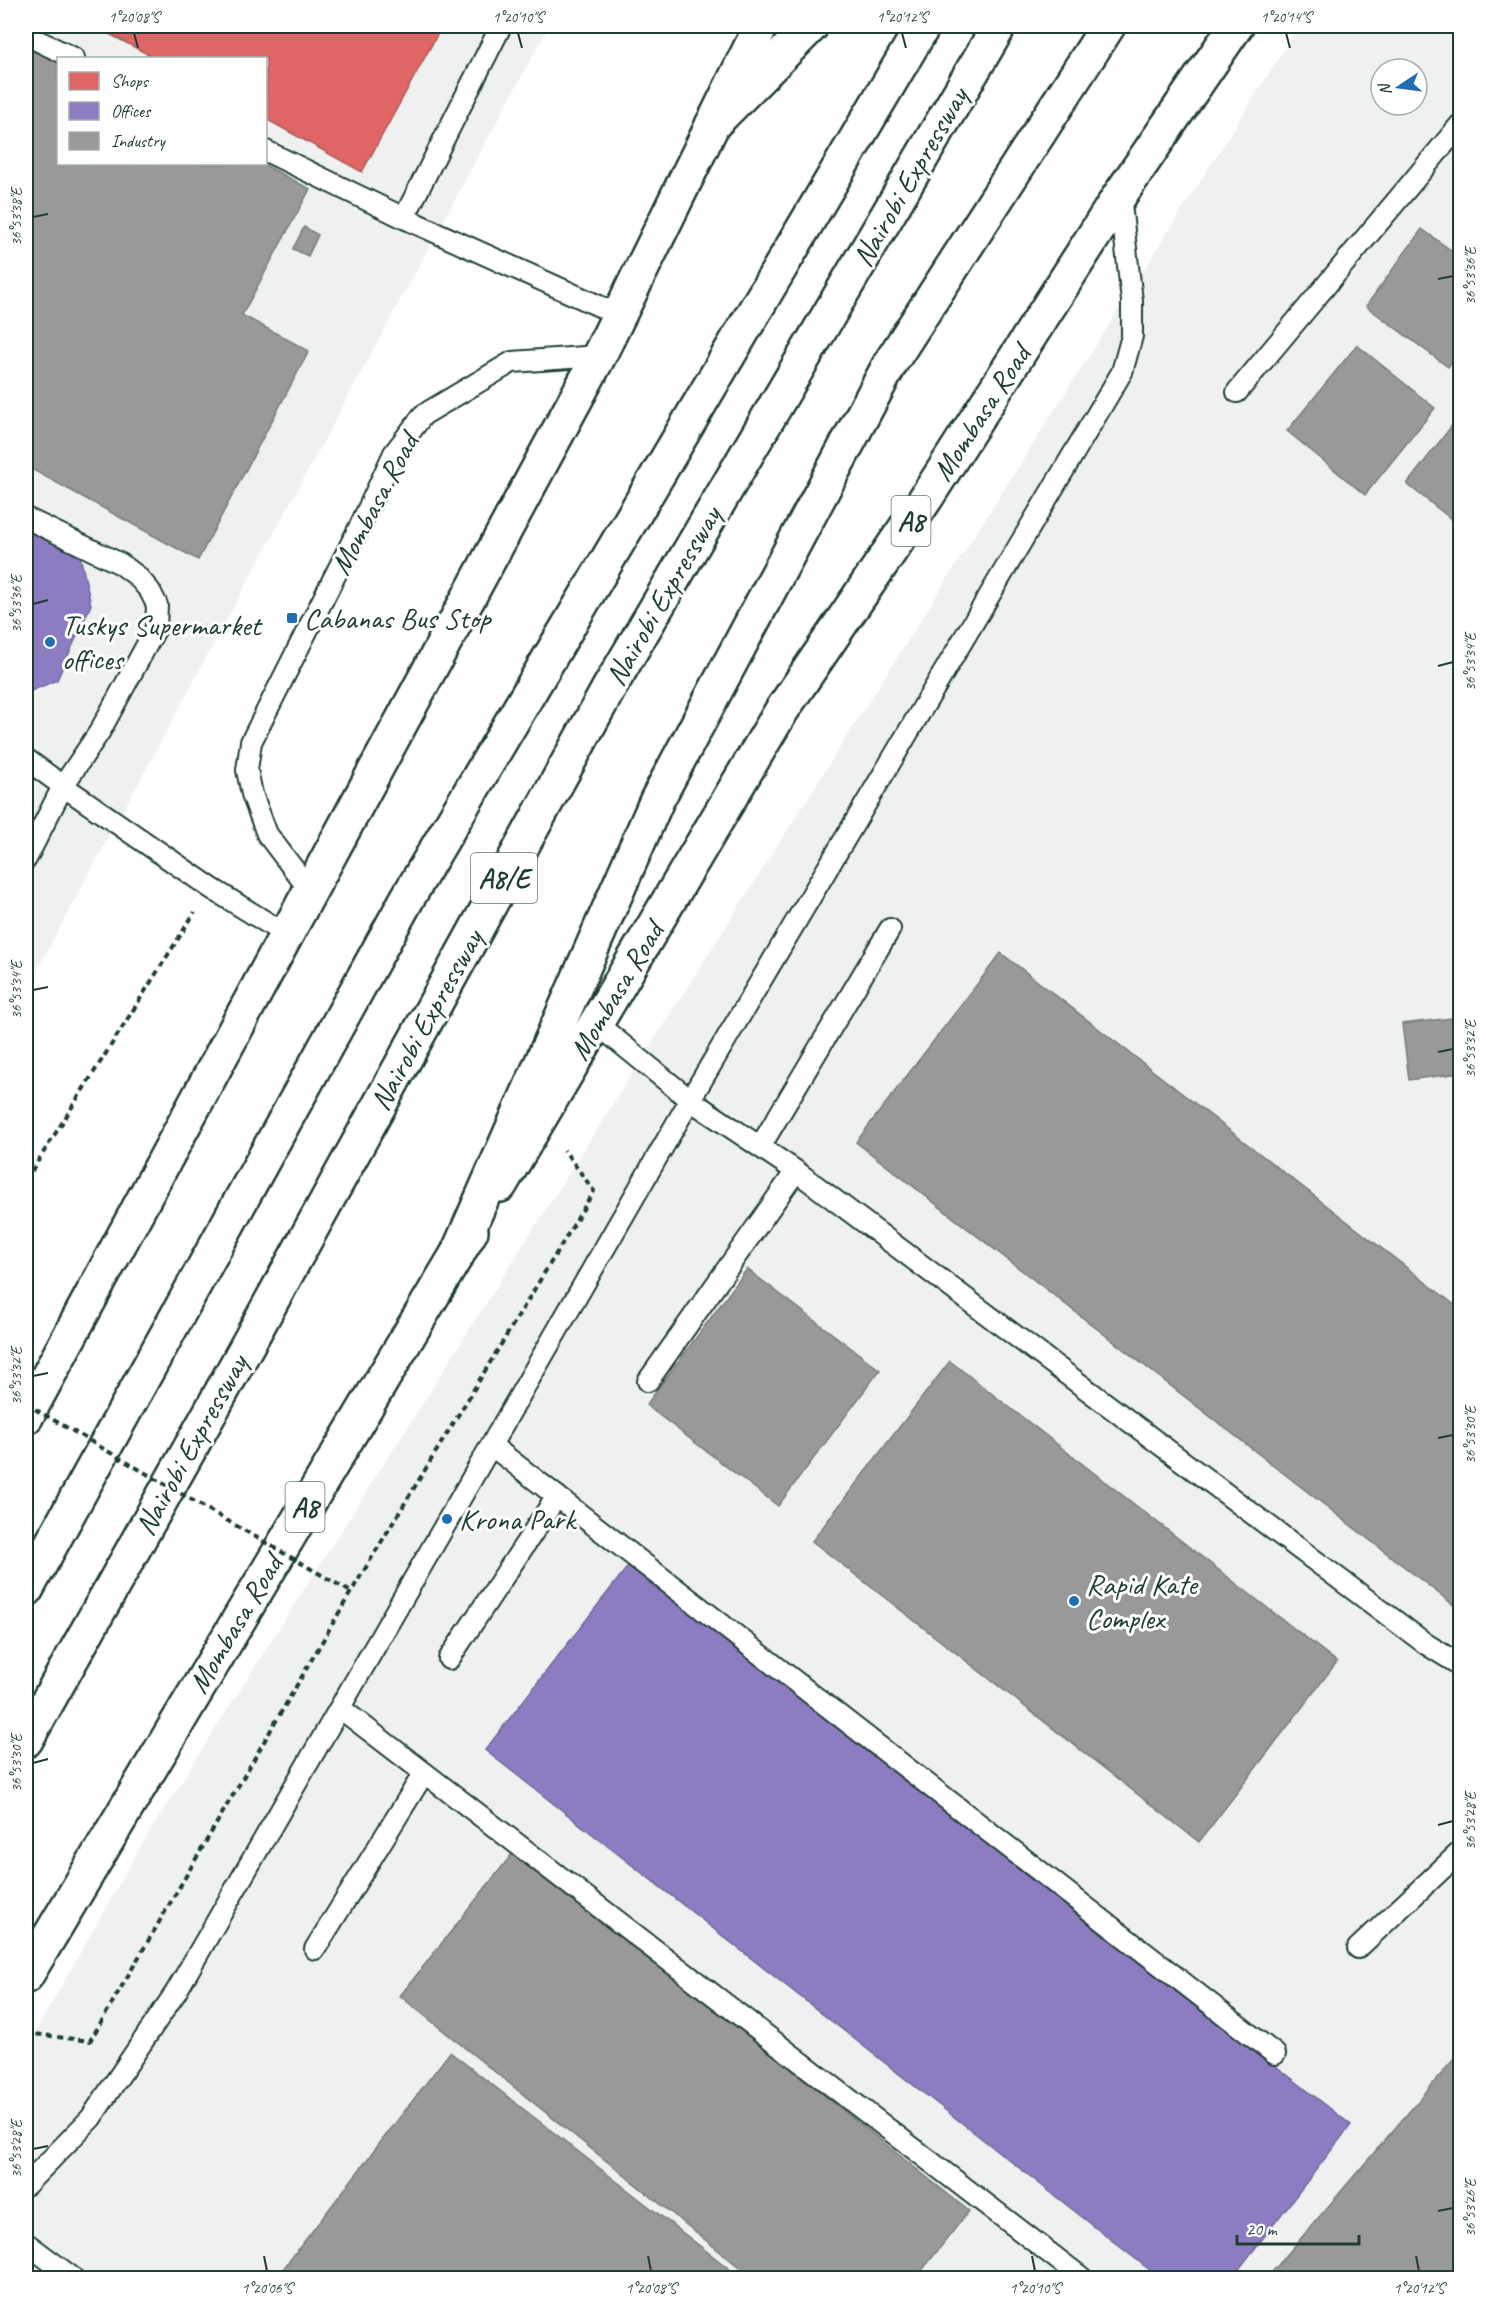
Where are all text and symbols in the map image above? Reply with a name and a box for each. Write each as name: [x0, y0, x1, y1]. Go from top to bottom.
text: 1°20'08"S: [109, 8, 162, 27]
text: 1°20'10"S: [493, 8, 546, 27]
text: 1°20'12"S: [877, 8, 930, 27]
text: 1°20'14"S: [1261, 8, 1314, 27]
legend: [57, 57, 267, 165]
north arrow: [1369, 57, 1429, 117]
text: Shops: [111, 70, 150, 92]
street label: Nairobi Expressway: [843, 78, 978, 273]
text: N: [1374, 80, 1396, 97]
text: Offices: [111, 100, 152, 122]
text: Industry: [111, 130, 166, 152]
text: 36°53'38"E: [7, 186, 26, 246]
text: 36°53'36"E: [1461, 245, 1480, 305]
street label: Mombasa Road: [923, 335, 1041, 488]
street label: Mombasa Road: [321, 423, 429, 581]
road number: A8: [892, 496, 930, 546]
street label: Nairobi Expressway: [596, 497, 731, 692]
text: 36°53'36"E: [7, 573, 26, 633]
place label: Cabanas Bus Stop: [304, 599, 492, 637]
place label: Tuskys Supermarket offices: [62, 606, 264, 678]
marker: Cabanas Bus Stop: [285, 611, 299, 625]
text: 36°53'34"E: [1461, 631, 1480, 691]
marker: Tuskys Supermarket offices: [43, 635, 57, 649]
road number: A8/E: [471, 853, 537, 903]
street label: Mombasa Road: [560, 912, 674, 1067]
street label: Nairobi Expressway: [361, 921, 493, 1117]
text: 36°53'34"E: [7, 959, 26, 1019]
text: 36°53'32"E: [1461, 1018, 1480, 1078]
text: 36°53'32"E: [7, 1345, 26, 1405]
street label: Nairobi Expressway: [126, 1346, 258, 1542]
text: 36°53'30"E: [1461, 1404, 1480, 1464]
road number: A8: [286, 1482, 324, 1532]
place label: Krona Park: [459, 1500, 577, 1538]
marker: Krona Park: [440, 1512, 454, 1526]
street label: Mombasa Road: [179, 1545, 293, 1700]
place label: Rapid Kate Complex: [1086, 1565, 1199, 1637]
marker: Rapid Kate Complex: [1067, 1594, 1081, 1608]
text: 36°53'30"E: [7, 1732, 26, 1792]
text: 36°53'28"E: [1461, 1790, 1480, 1850]
text: 36°53'28"E: [7, 2118, 26, 2178]
text: 36°53'26"E: [1461, 2177, 1480, 2237]
scale bar: [1237, 2208, 1358, 2246]
text: 20 m: [1246, 2218, 1279, 2240]
text: 1°20'06"S: [242, 2279, 295, 2298]
text: 1°20'08"S: [626, 2279, 679, 2298]
text: 1°20'10"S: [1010, 2279, 1063, 2298]
text: 1°20'12"S: [1394, 2279, 1447, 2298]

